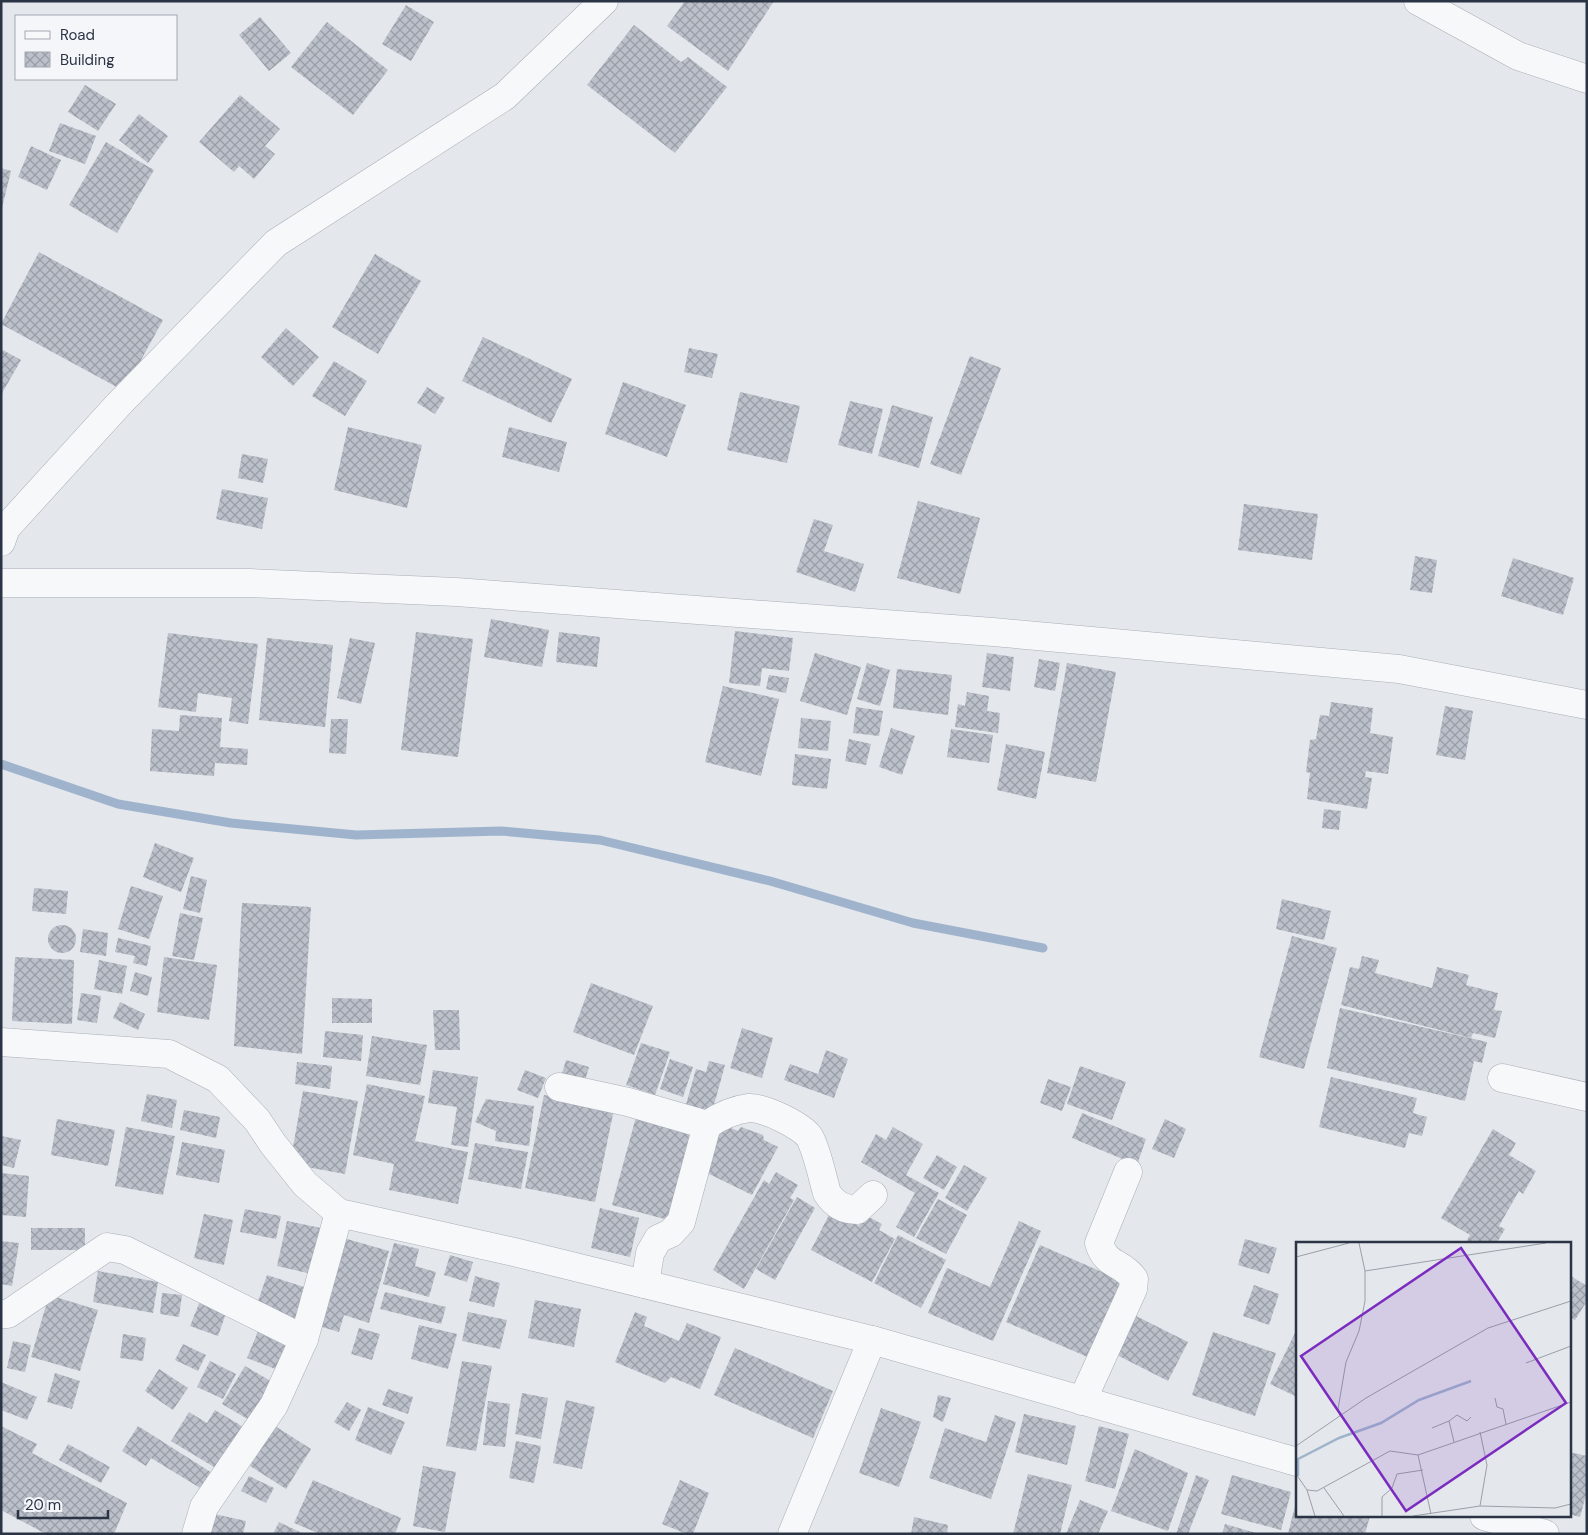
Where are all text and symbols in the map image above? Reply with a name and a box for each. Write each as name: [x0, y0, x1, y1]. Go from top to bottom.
legend: [15, 15, 178, 80]
text: Road: [60, 25, 95, 45]
text: Building: [60, 50, 115, 70]
inset map: [1296, 1242, 1570, 1518]
scale bar: [18, 1488, 108, 1520]
text: 20 m: [25, 1495, 61, 1515]

